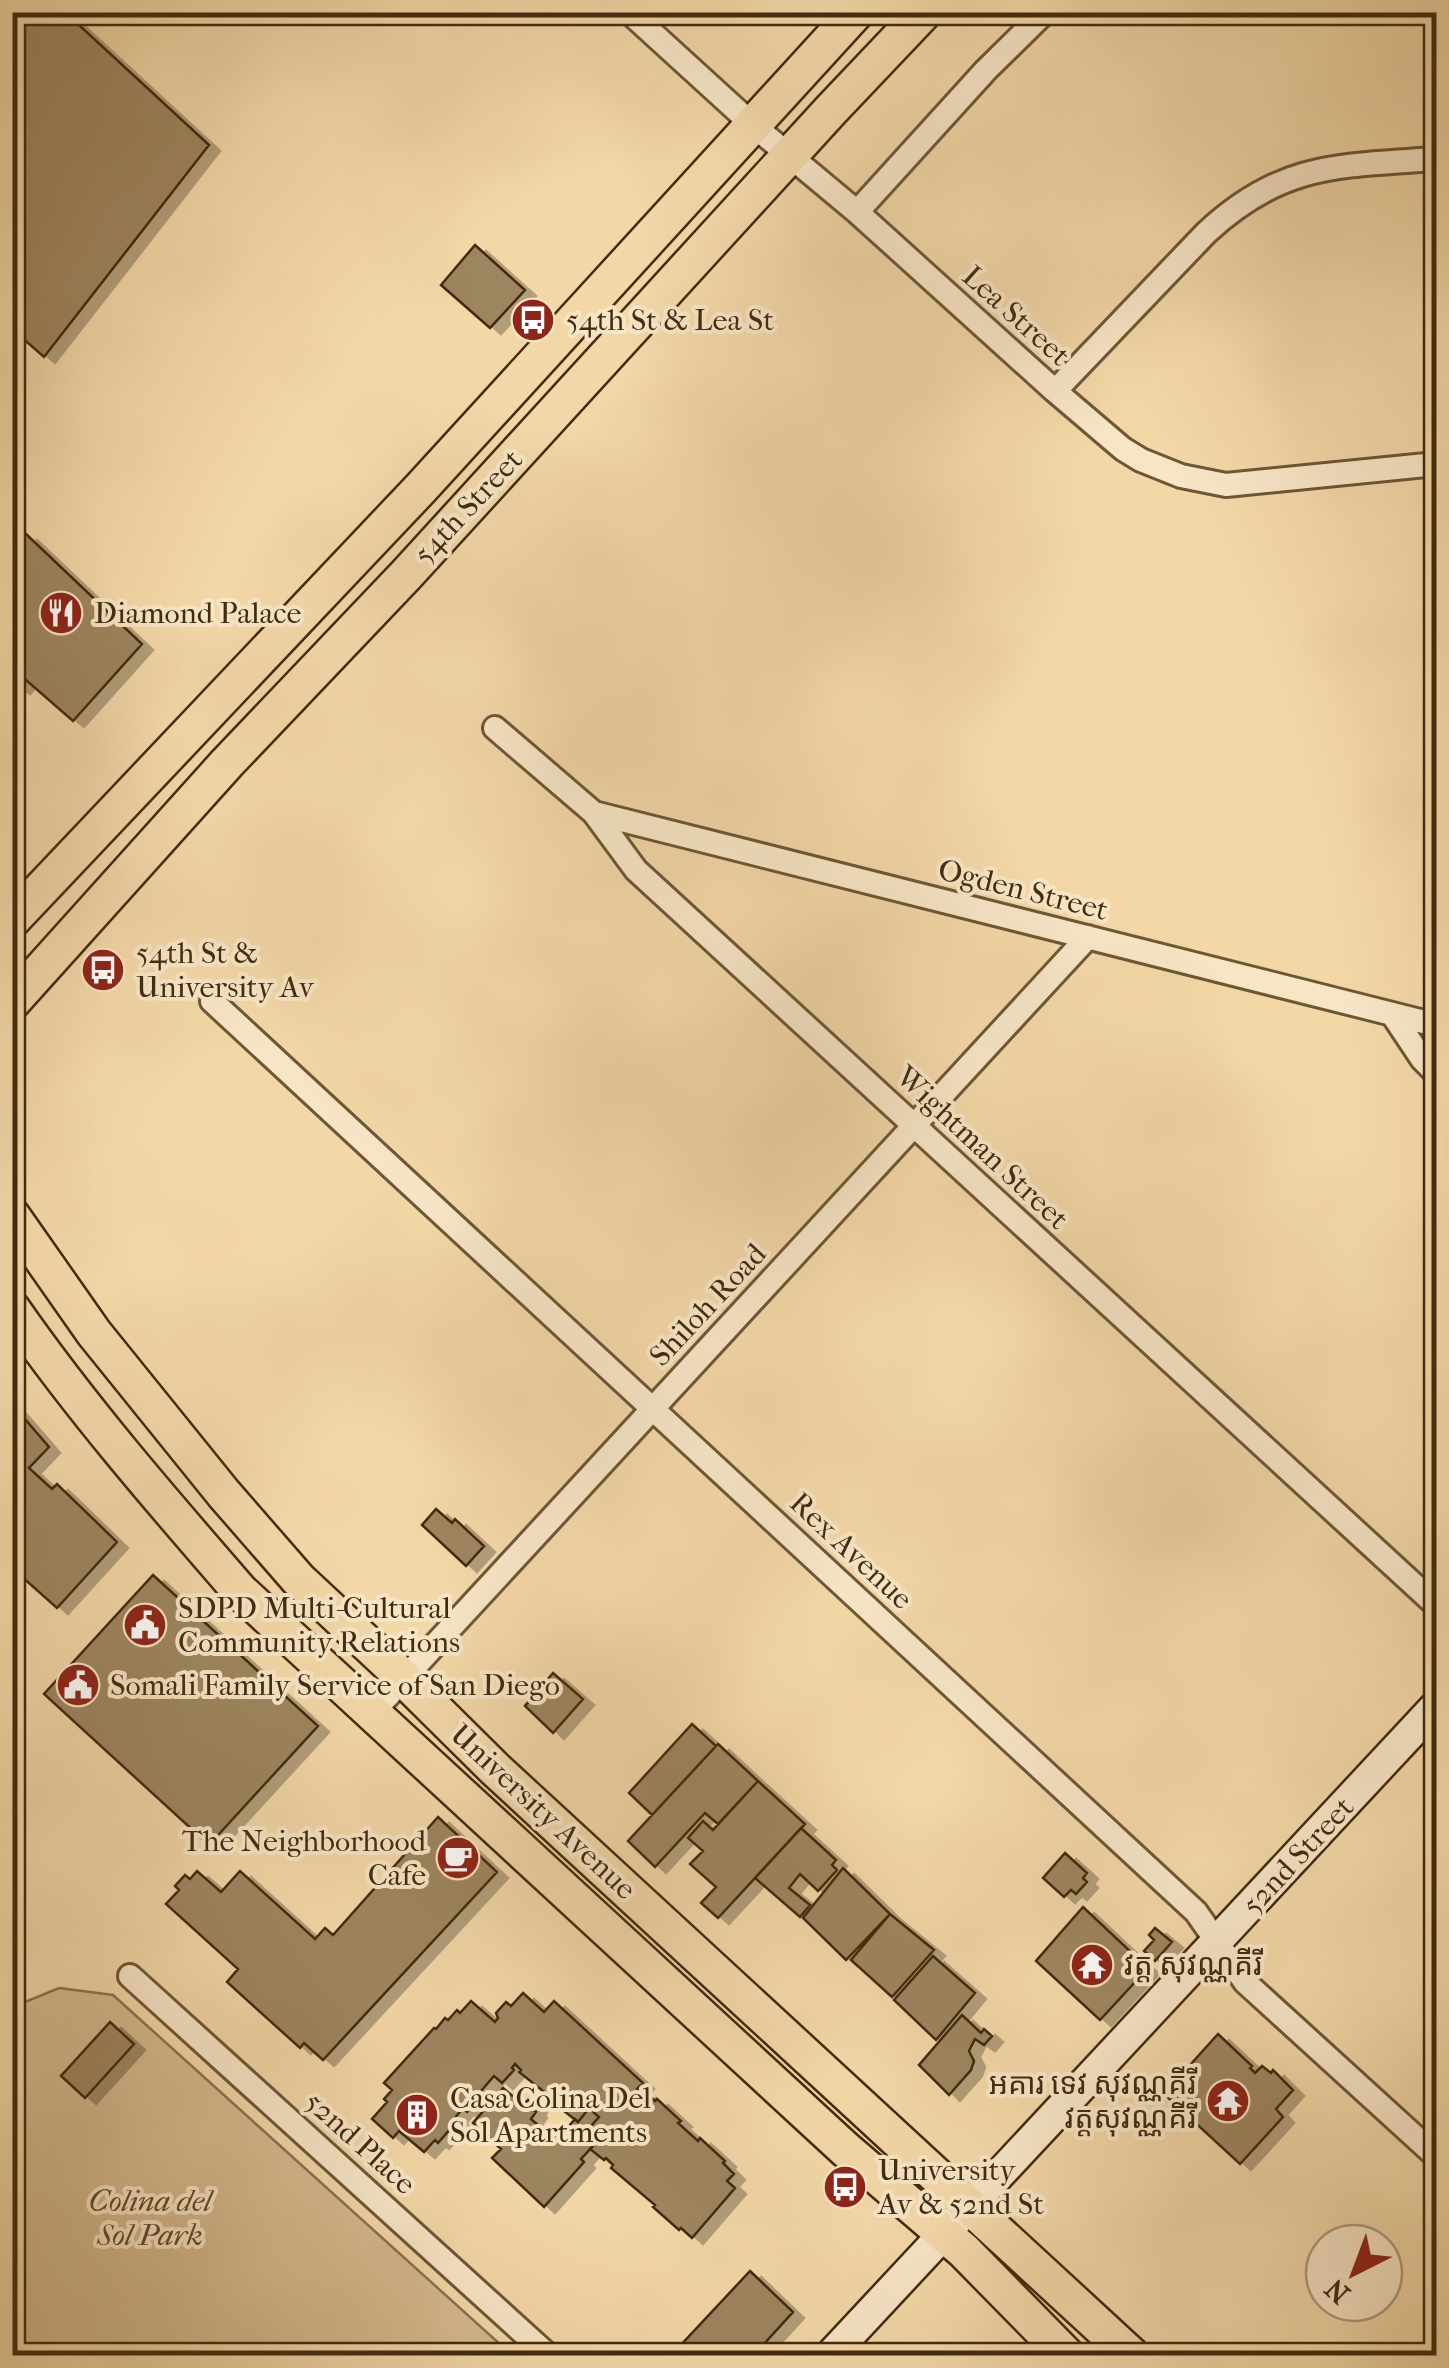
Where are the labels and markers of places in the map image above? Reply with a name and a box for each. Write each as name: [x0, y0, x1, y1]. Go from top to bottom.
bus stop icon: 54th St & Lea St: [510, 297, 556, 343]
place label: 54th St & Lea St: [566, 303, 774, 338]
restaurant icon: Diamond Palace: [38, 590, 84, 636]
place label: Diamond Palace: [94, 596, 302, 631]
place label: 54th St & University Av: [136, 936, 315, 1005]
bus stop icon: 54th St & University Av: [80, 947, 126, 993]
place label: SDPD Multi-Cultural Community Relations: [178, 1591, 460, 1660]
public building icon: SDPD Multi-Cultural Community Relations: [122, 1602, 168, 1648]
public building icon: Somali Family Service of San Diego: [55, 1662, 101, 1708]
place label: Somali Family Service of San Diego: [110, 1668, 560, 1703]
place label: The Neighborhood Cafe: [182, 1824, 427, 1893]
cafe icon: The Neighborhood Cafe: [435, 1835, 481, 1881]
temple icon: វត្ត សុវណ្ណគីរី: [1069, 1942, 1115, 1988]
place label: វត្ត សុវណ្ណគីរី: [1124, 1947, 1263, 1983]
place label: អគារ ទេវ សុវណ្ណគីរី វត្តសុវណ្ណគីរី: [989, 2066, 1197, 2136]
temple icon: អគារ ទេវ សុវណ្ណគីរី វត្តសុវណ្ណគីរី: [1205, 2078, 1251, 2124]
place label: Casa Colina Del Sol Apartments: [450, 2081, 651, 2150]
building icon: Casa Colina Del Sol Apartments: [394, 2092, 440, 2138]
place label: University Av & 52nd St: [877, 2153, 1044, 2222]
bus stop icon: University Av & 52nd St: [822, 2164, 868, 2210]

